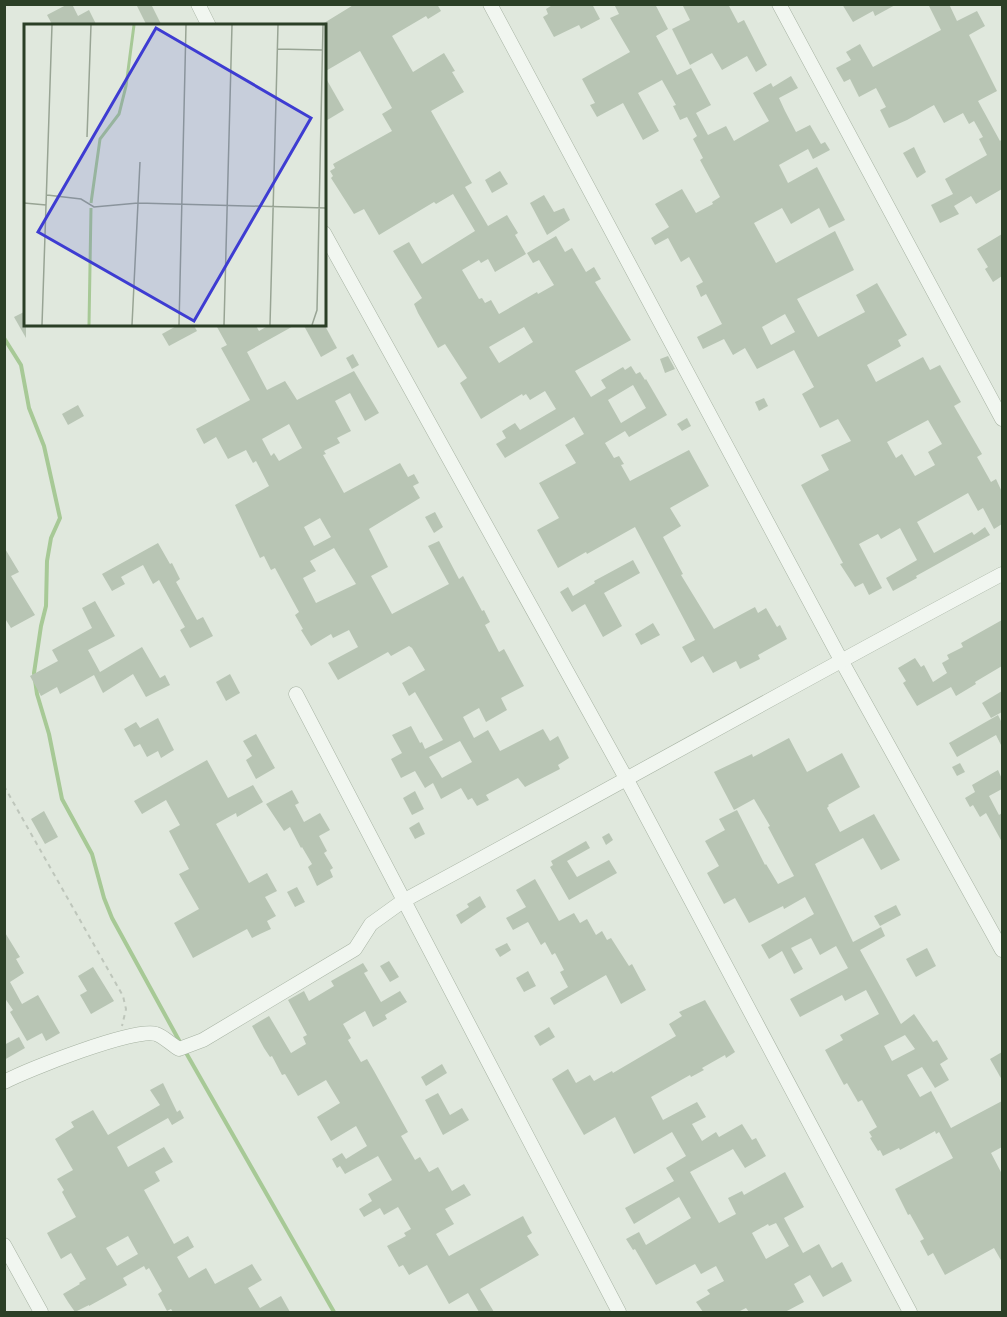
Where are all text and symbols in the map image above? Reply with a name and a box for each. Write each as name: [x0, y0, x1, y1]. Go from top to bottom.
inset map: [24, 24, 326, 326]

